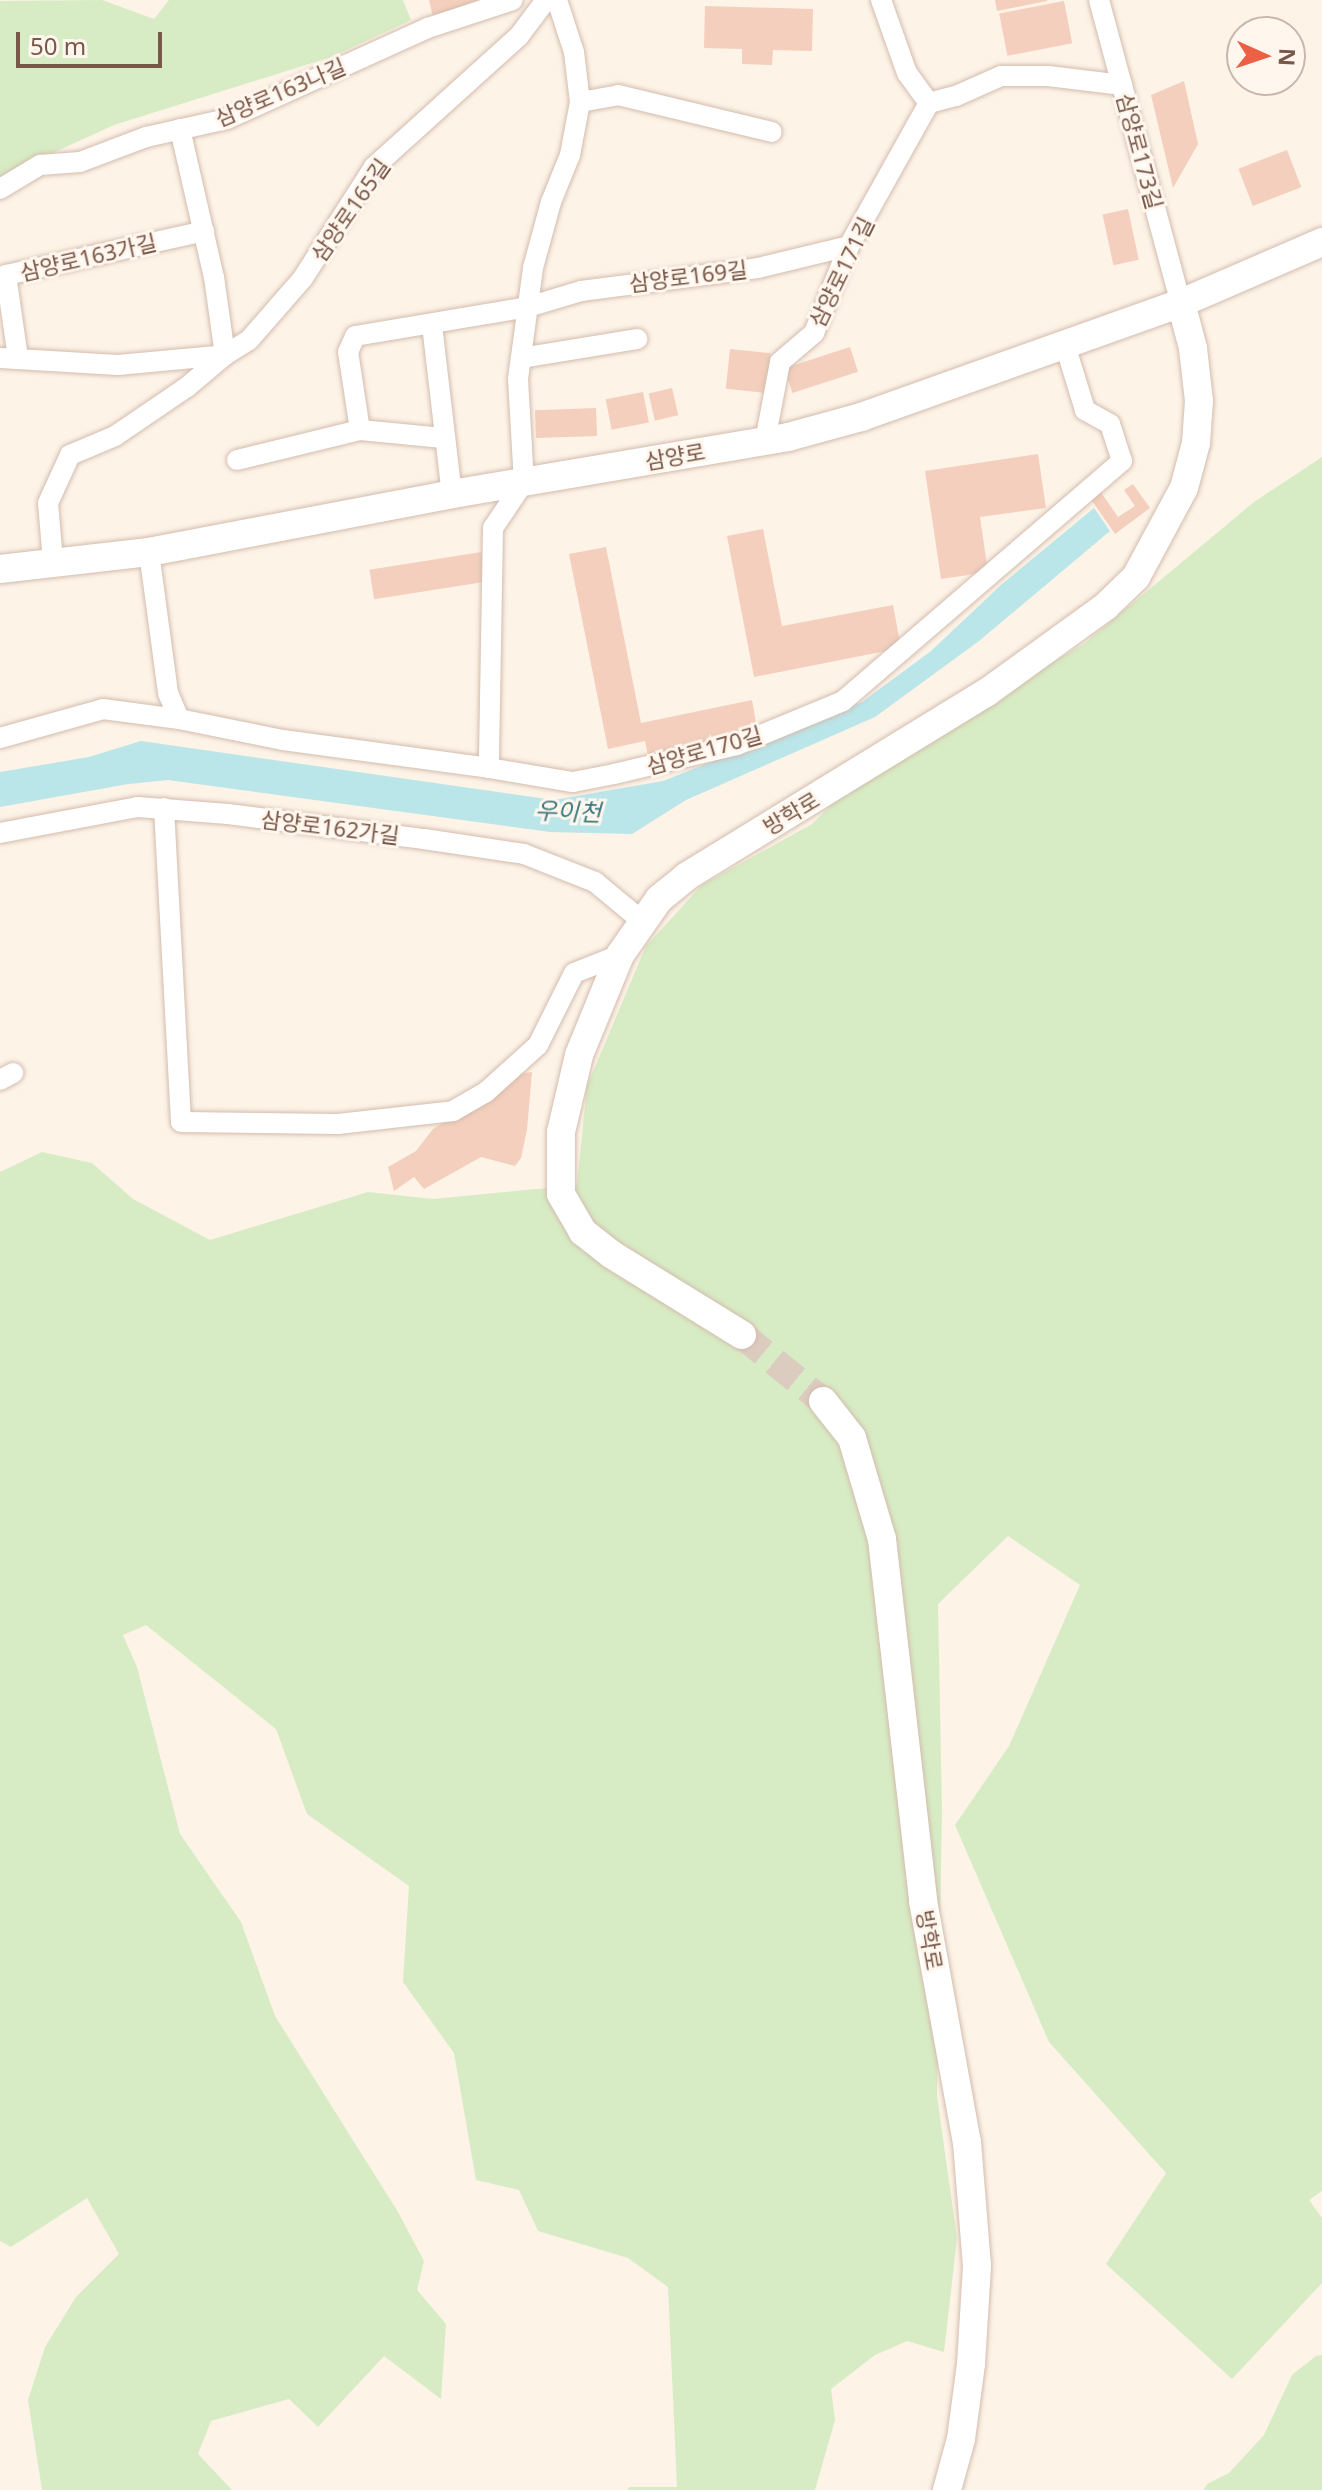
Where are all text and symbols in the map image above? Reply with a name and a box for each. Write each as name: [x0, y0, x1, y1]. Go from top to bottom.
scale bar: [20, 16, 166, 66]
north arrow: [1226, 16, 1306, 96]
text: 50 m: [30, 29, 86, 62]
text: N: [1273, 47, 1303, 67]
street label: 삼양로163나길: [211, 53, 349, 131]
street label: 삼양로173길: [1112, 90, 1168, 212]
street label: 삼양로165길: [305, 154, 395, 266]
street label: 삼양로171길: [803, 213, 879, 331]
street label: 삼양로163가길: [17, 229, 159, 285]
street label: 삼양로169길: [627, 256, 749, 296]
street label: 삼양로: [643, 438, 707, 474]
street label: 삼양로170길: [643, 721, 765, 779]
street label: 방학로: [758, 786, 824, 840]
water label: 우이천: [534, 795, 602, 827]
street label: 삼양로162가길: [259, 805, 401, 849]
street label: 방학로: [912, 1908, 948, 1972]

